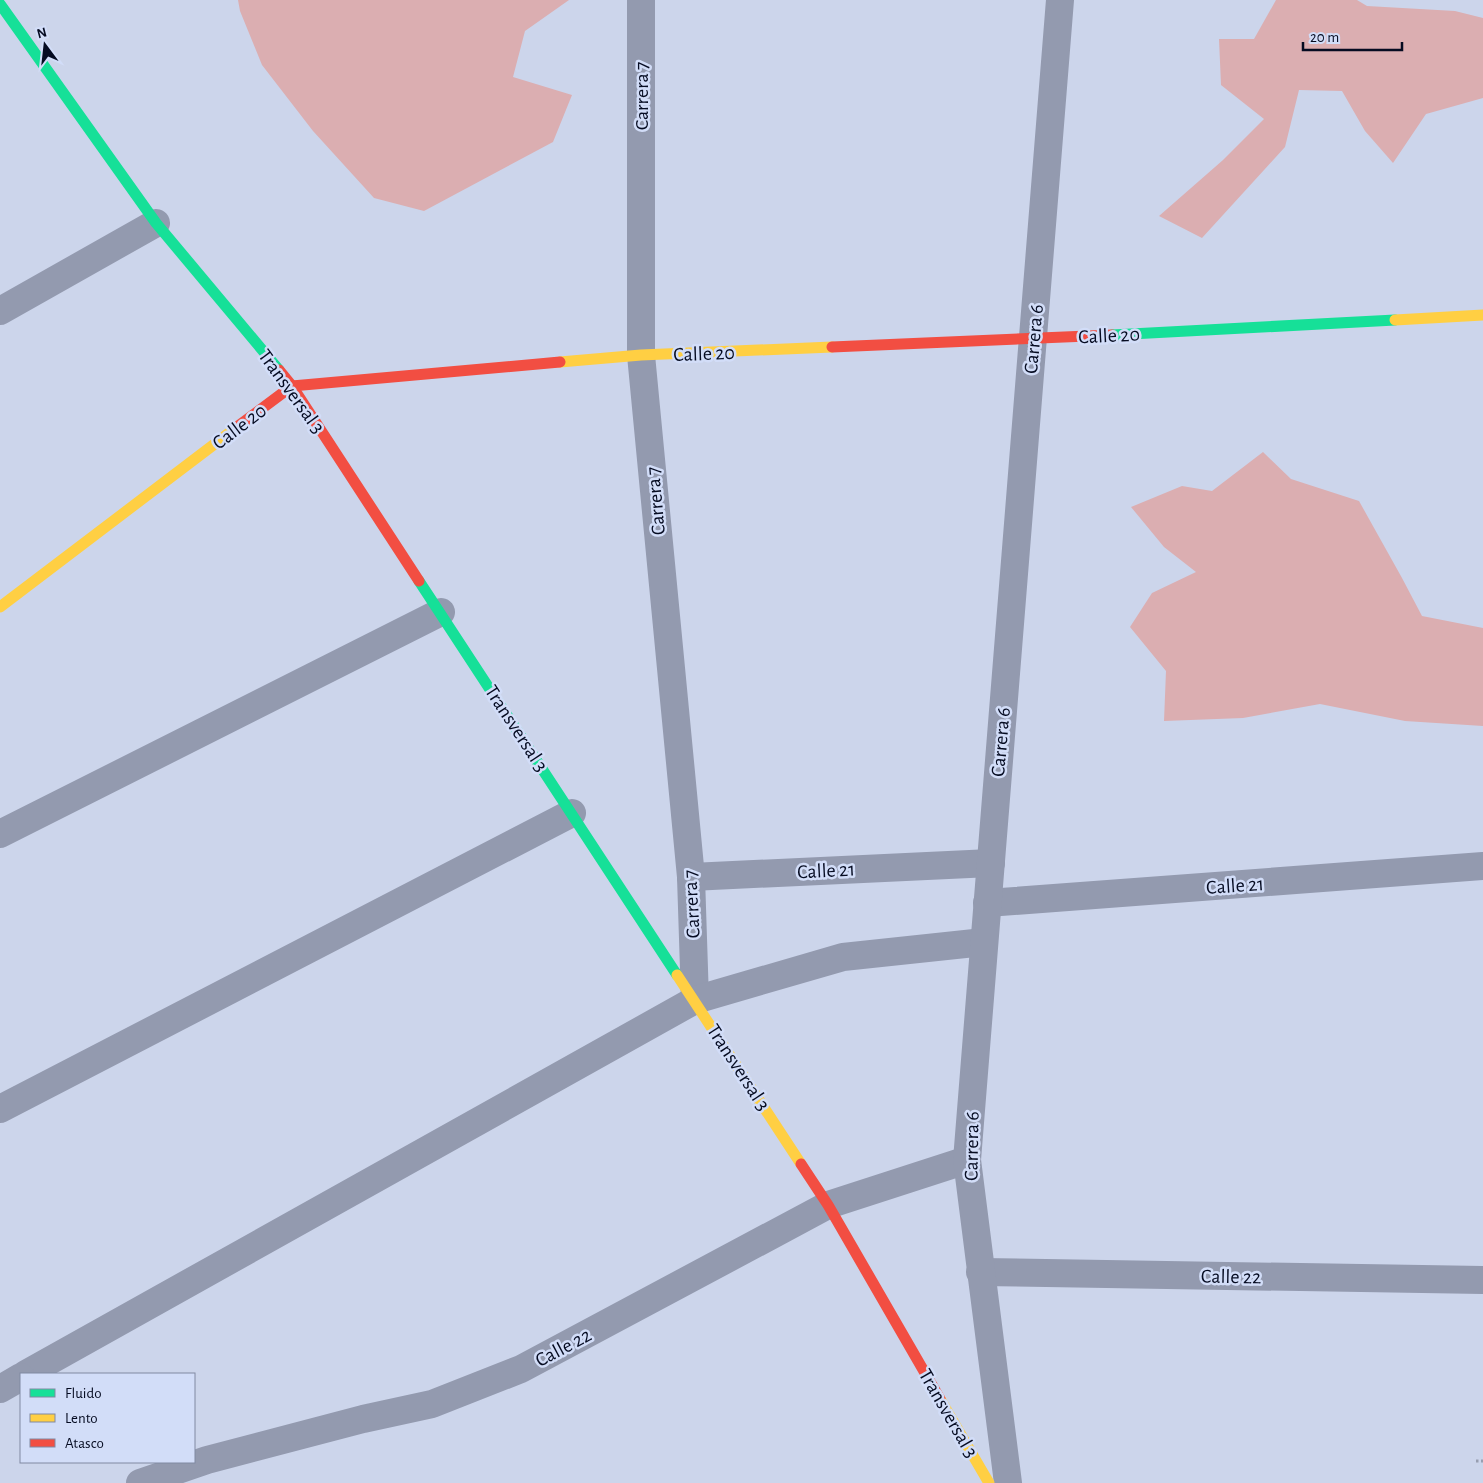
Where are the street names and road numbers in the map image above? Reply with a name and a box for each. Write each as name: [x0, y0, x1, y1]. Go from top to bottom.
street label: Carrera 7: [632, 62, 652, 130]
street label: Carrera 6: [1021, 303, 1047, 375]
street label: Calle 20: [1078, 324, 1140, 348]
street label: Calle 20: [673, 343, 735, 365]
street label: Transversal 3: [254, 346, 328, 437]
street label: Calle 20: [209, 400, 270, 453]
street label: Carrera 7: [643, 466, 669, 536]
street label: Transversal 3: [481, 682, 551, 775]
street label: Carrera 6: [988, 706, 1014, 778]
street label: Calle 21: [797, 859, 856, 883]
street label: Carrera 7: [680, 869, 704, 939]
street label: Calle 21: [1205, 874, 1265, 898]
street label: Transversal 3: [703, 1021, 773, 1114]
street label: Carrera 6: [961, 1111, 983, 1181]
street label: Calle 22: [1201, 1266, 1261, 1288]
street label: Calle 22: [532, 1325, 595, 1371]
street label: Transversal 3: [915, 1366, 981, 1461]

